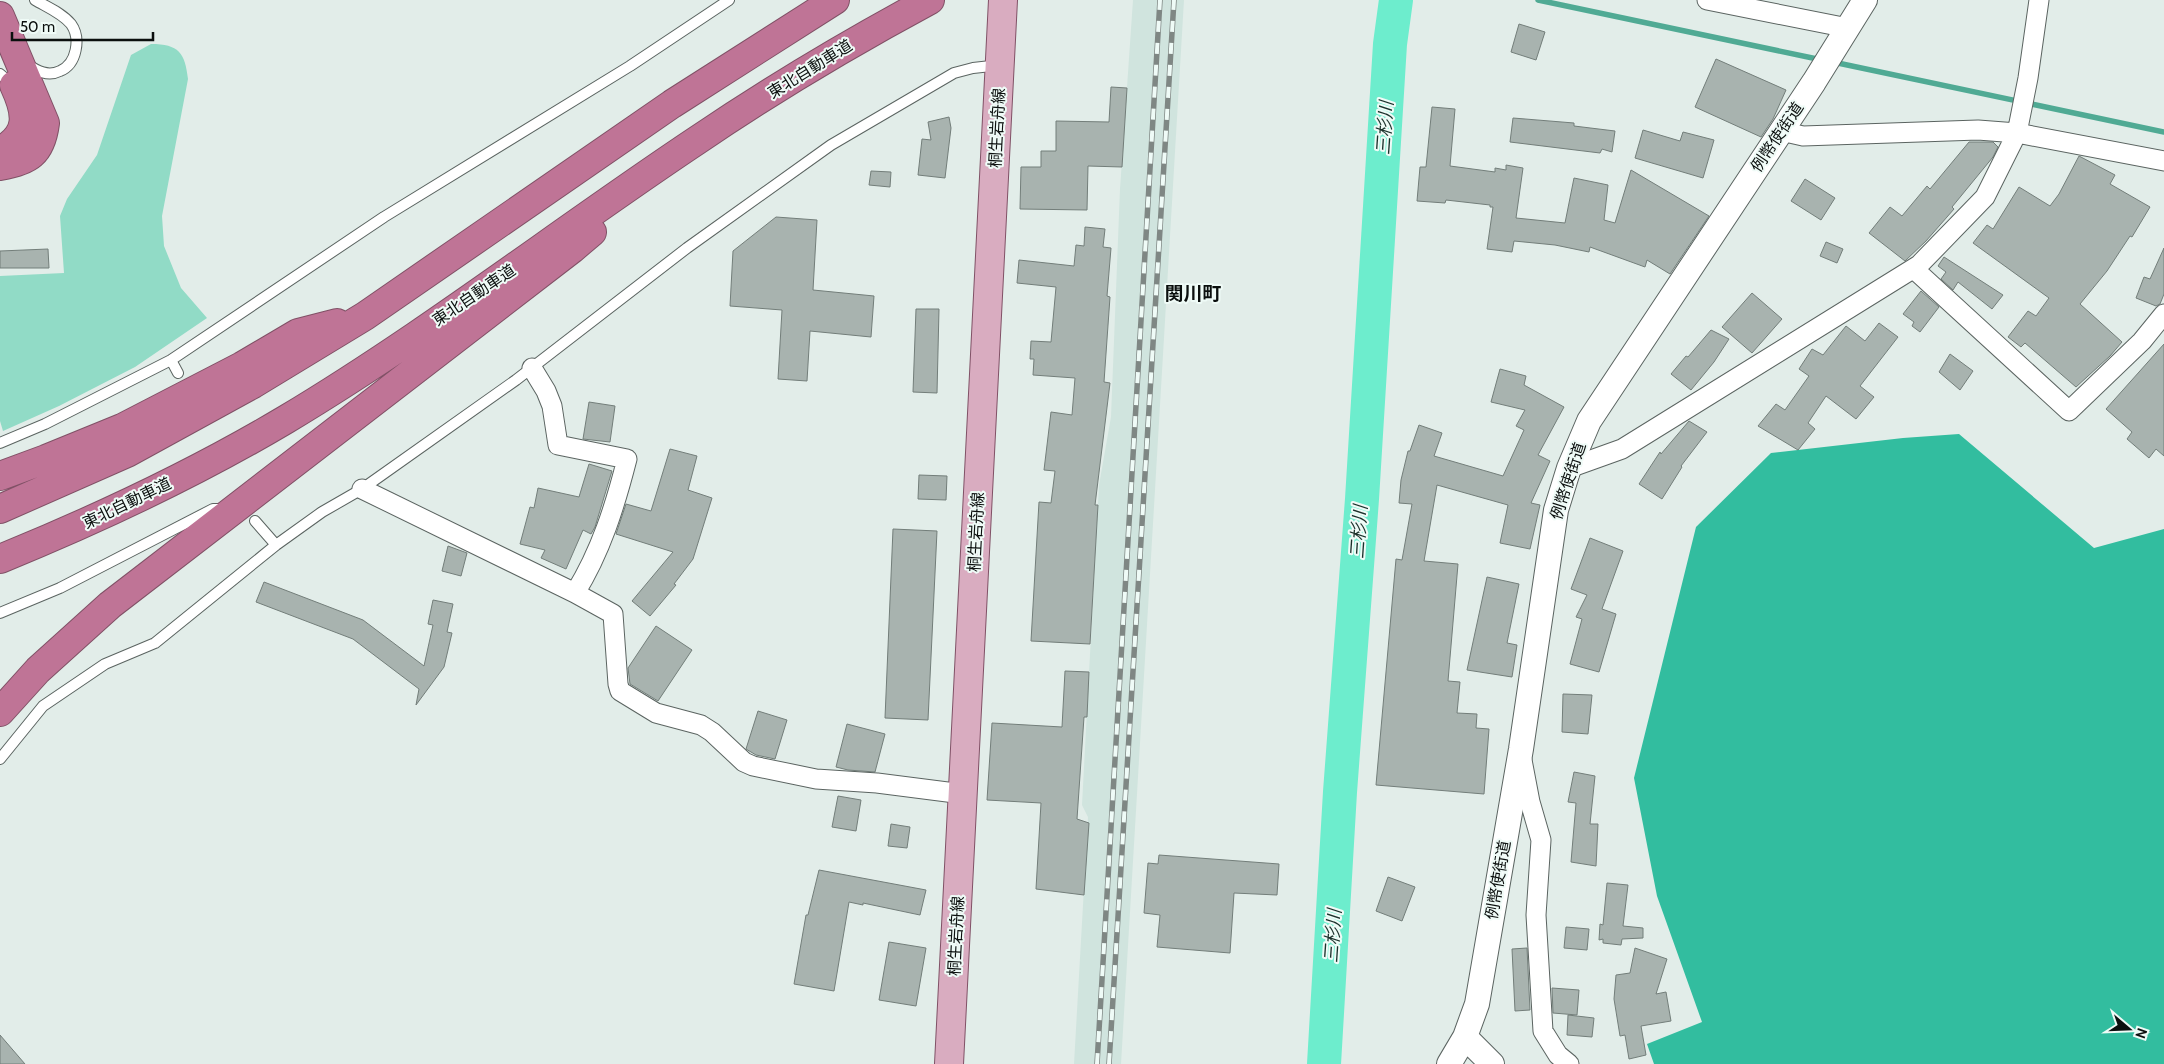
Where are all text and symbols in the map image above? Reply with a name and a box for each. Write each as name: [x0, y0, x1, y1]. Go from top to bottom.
scale bar: [12, 10, 154, 42]
text: 50 m: [20, 18, 55, 36]
street label: 東北自動車道: [764, 36, 856, 102]
street label: 桐生岩舟線: [985, 88, 1009, 168]
water label: 三杉川: [1372, 98, 1398, 156]
street label: 例幣使街道: [1747, 99, 1807, 175]
street label: 東北自動車道: [429, 260, 519, 330]
district label: 関川町: [1164, 282, 1222, 305]
street label: 例幣使街道: [1547, 440, 1589, 522]
street label: 東北自動車道: [80, 473, 174, 533]
street label: 桐生岩舟線: [964, 492, 988, 572]
water label: 三杉川: [1346, 502, 1372, 560]
street label: 例幣使街道: [1482, 839, 1514, 921]
street label: 桐生岩舟線: [944, 896, 968, 976]
water label: 三杉川: [1320, 906, 1346, 964]
north arrow: [2104, 1004, 2154, 1054]
text: N: [2131, 1026, 2151, 1041]

